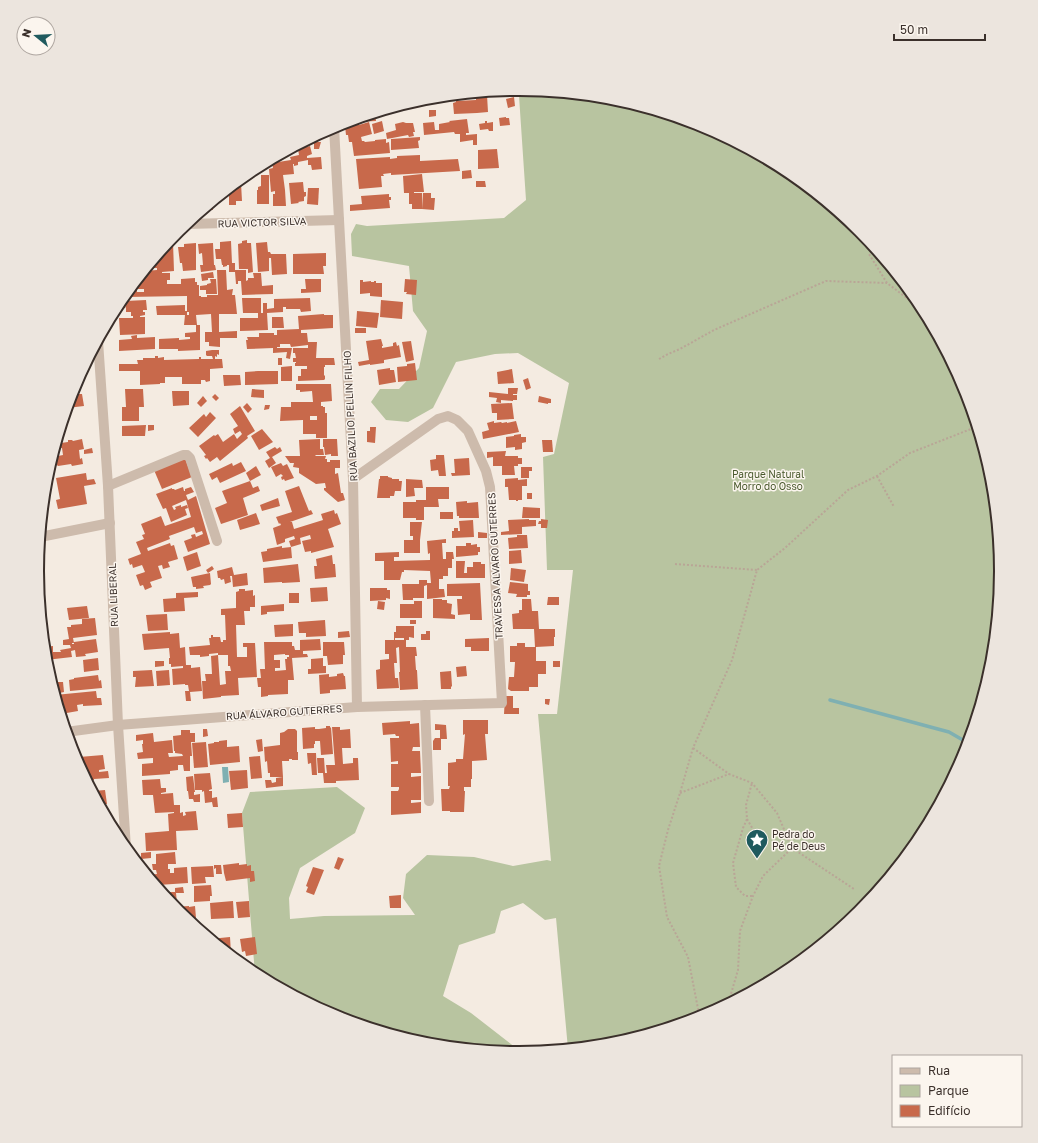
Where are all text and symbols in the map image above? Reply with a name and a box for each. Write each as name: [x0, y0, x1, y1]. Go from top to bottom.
north arrow: [16, 16, 56, 56]
scale bar: [894, 16, 985, 42]
text: 50 m: [900, 22, 928, 37]
text: N: [19, 27, 33, 39]
street label: RUA VICTOR SILVA: [217, 214, 307, 230]
street label: RUA BAZILIO PELLIN FILHO: [341, 350, 359, 482]
park label: Parque Natural Morro do Osso: [732, 468, 804, 492]
street label: TRAVESSA ALVARO GUTERRES: [485, 492, 505, 640]
street label: RUA LIBERAL: [106, 563, 120, 627]
street label: RUA ÁLVARO GUTERRES: [226, 702, 342, 722]
place icon: Pedra do Pé de Deus: [744, 827, 770, 860]
place label: Pedra do Pé de Deus: [772, 828, 825, 852]
legend: [892, 1055, 1022, 1127]
text: Rua: [928, 1063, 950, 1078]
text: Parque: [928, 1083, 969, 1098]
text: Edifício: [928, 1103, 970, 1118]

